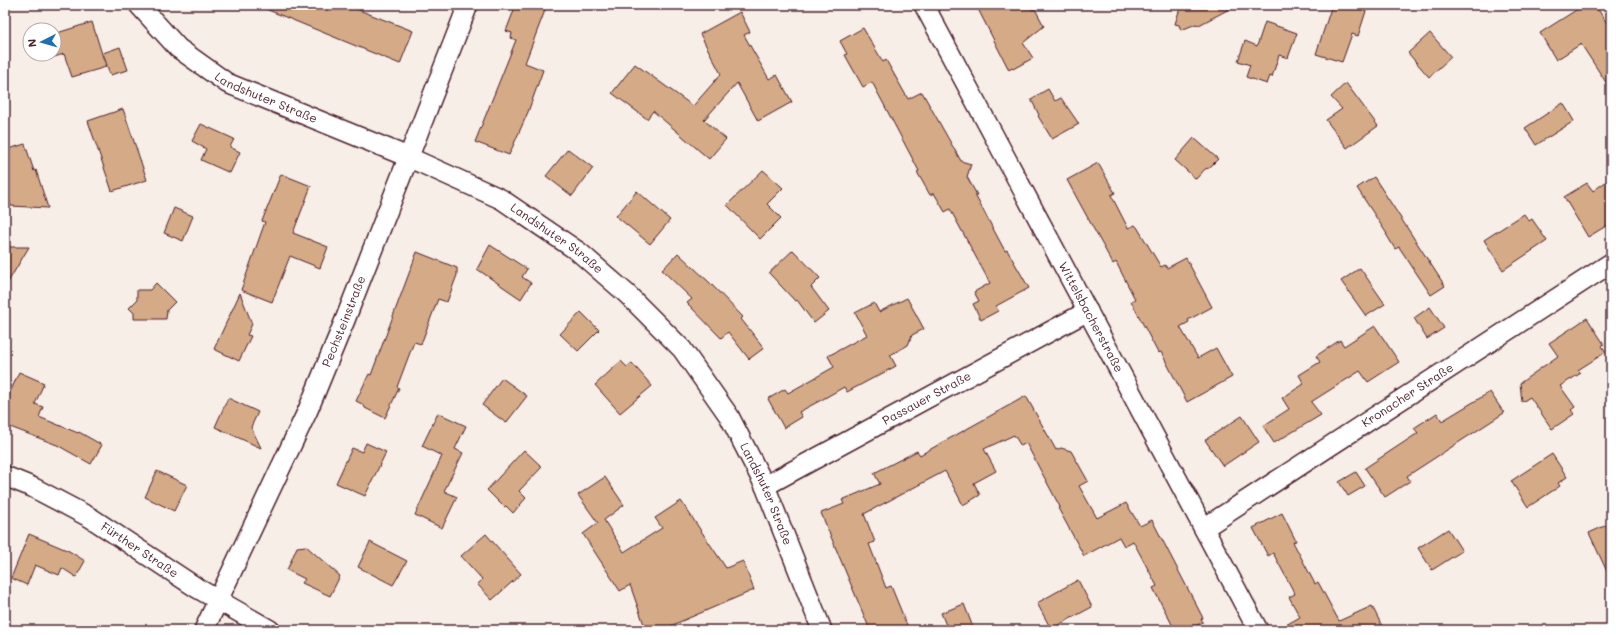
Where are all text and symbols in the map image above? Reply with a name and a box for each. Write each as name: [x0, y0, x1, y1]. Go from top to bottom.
north arrow: [22, 22, 62, 62]
text: N: [24, 38, 39, 48]
street label: Landshuter Straße: [212, 68, 320, 126]
street label: Landshuter Straße: [508, 199, 607, 276]
street label: Wittelsbacherstraße: [1056, 259, 1128, 375]
street label: Pechsteinstraße: [318, 273, 369, 369]
street label: Kronacher Straße: [1358, 359, 1456, 430]
street label: Passauer Straße: [879, 367, 973, 428]
street label: Landshuter Straße: [737, 440, 797, 547]
street label: Fürther Straße: [98, 518, 182, 581]

